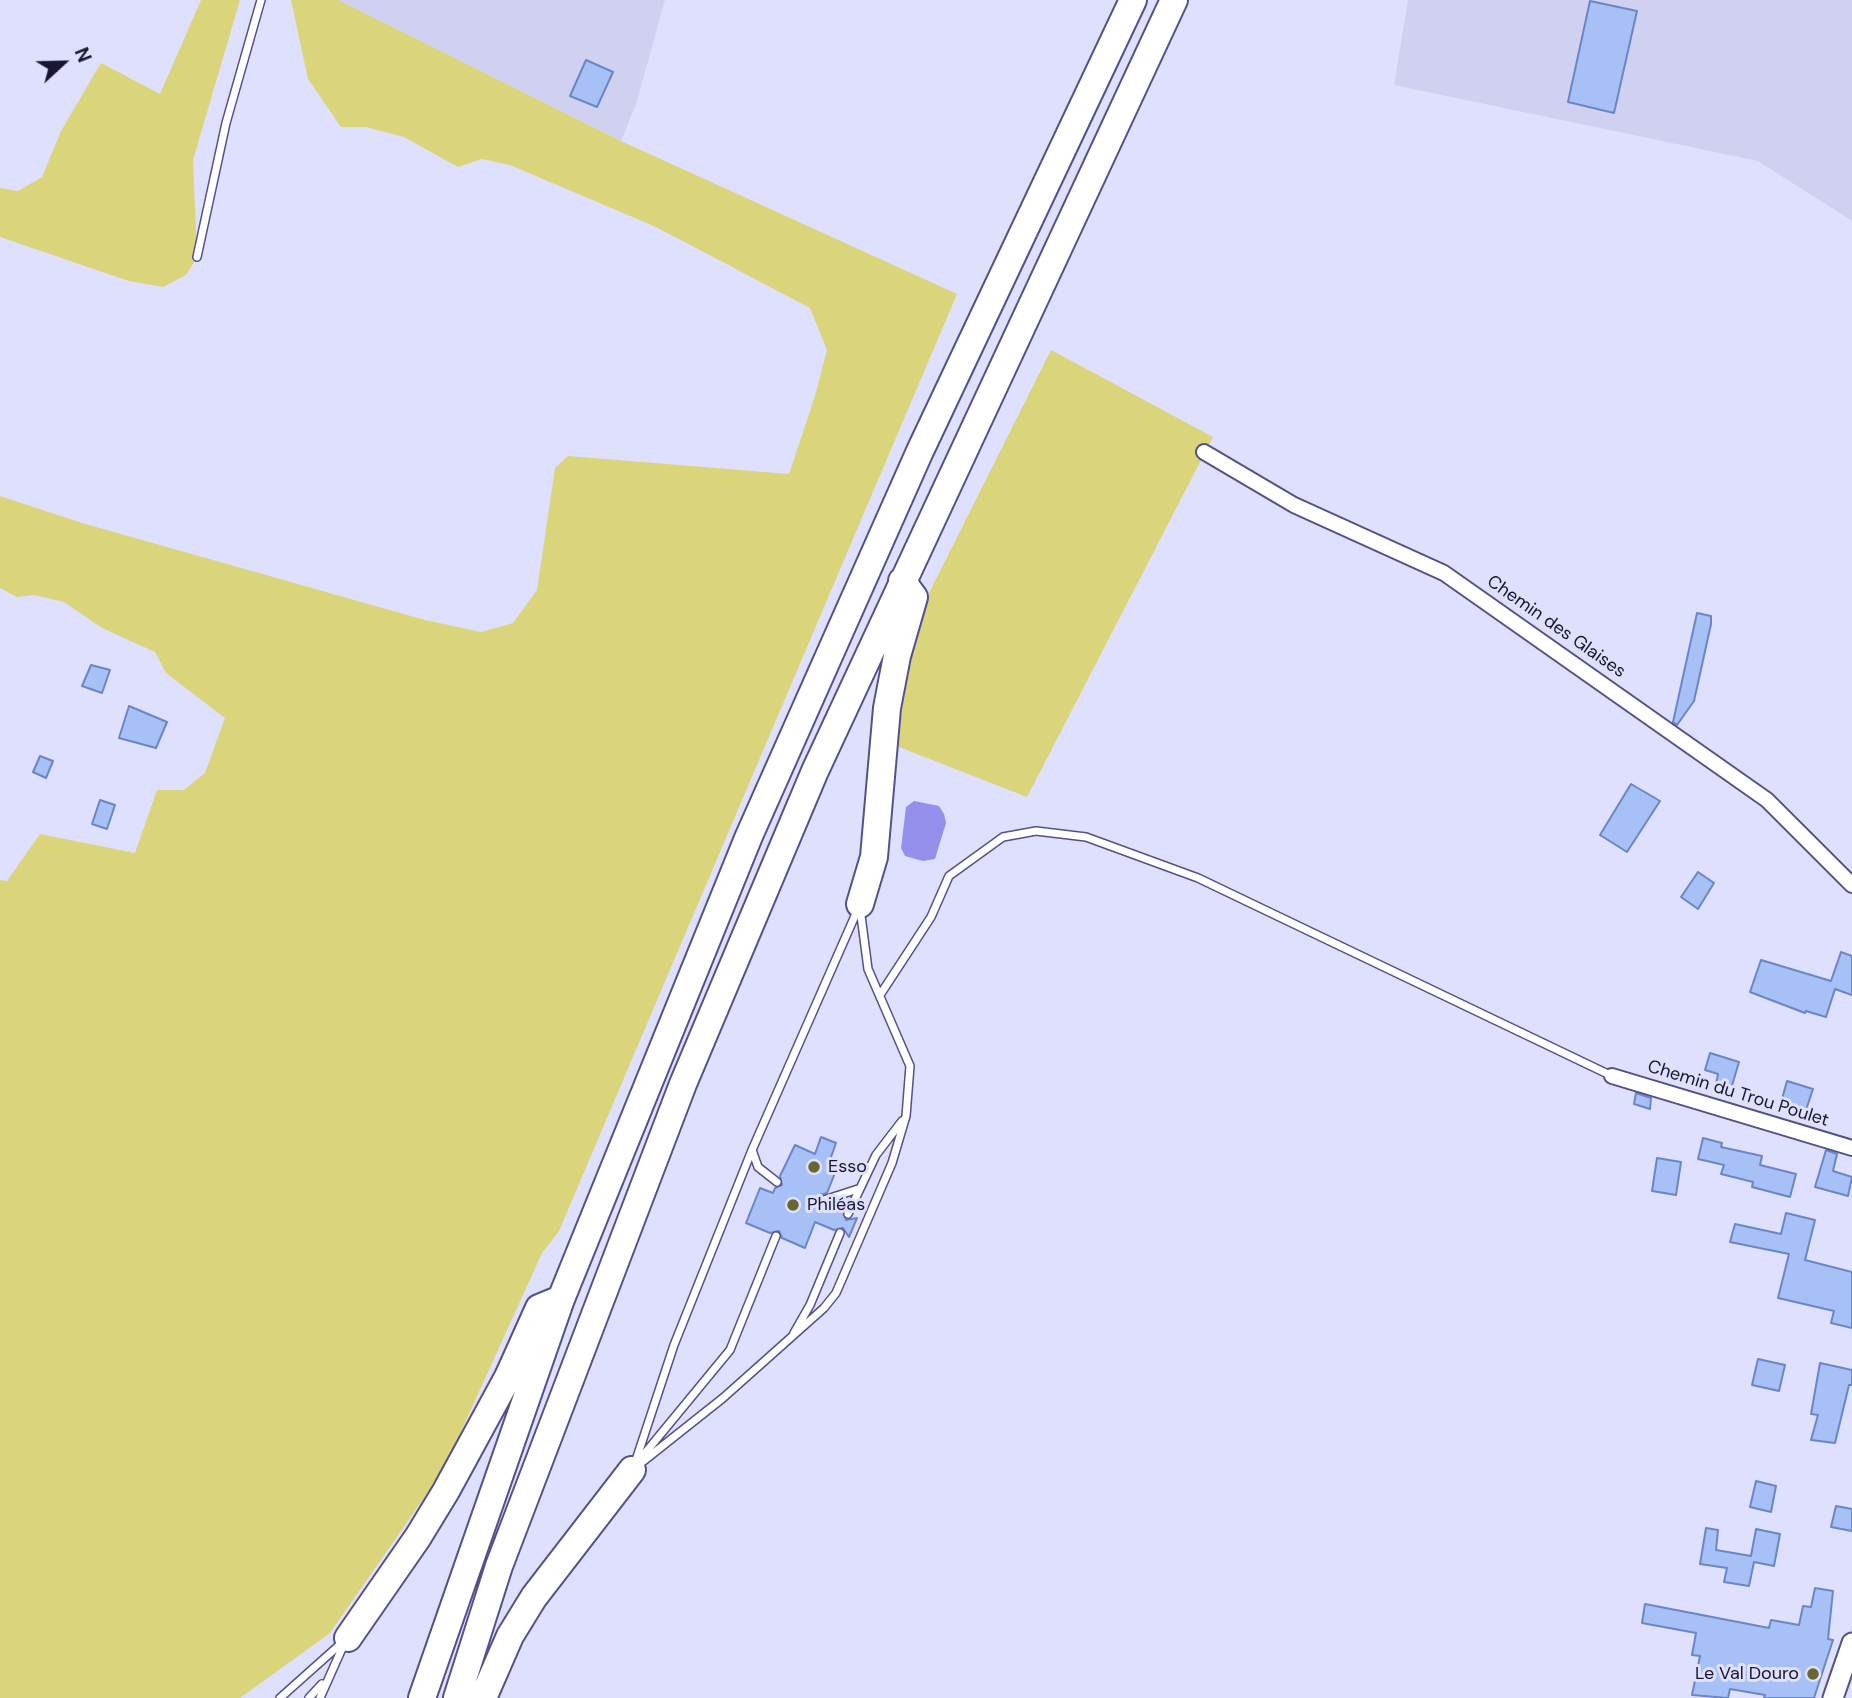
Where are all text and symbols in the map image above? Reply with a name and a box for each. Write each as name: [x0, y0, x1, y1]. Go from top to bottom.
north arrow: [28, 28, 98, 98]
text: N: [69, 44, 97, 66]
street label: Chemin des Glaises: [1482, 571, 1630, 683]
street label: Chemin du Trou Poulet: [1645, 1056, 1831, 1132]
place label: Esso: [828, 1156, 867, 1178]
marker: Esso: [806, 1159, 822, 1175]
place label: Philéas: [807, 1194, 865, 1216]
marker: Philéas: [785, 1197, 801, 1213]
place label: Le Val Douro: [1695, 1663, 1799, 1685]
marker: Le Val Douro: [1805, 1666, 1821, 1682]

